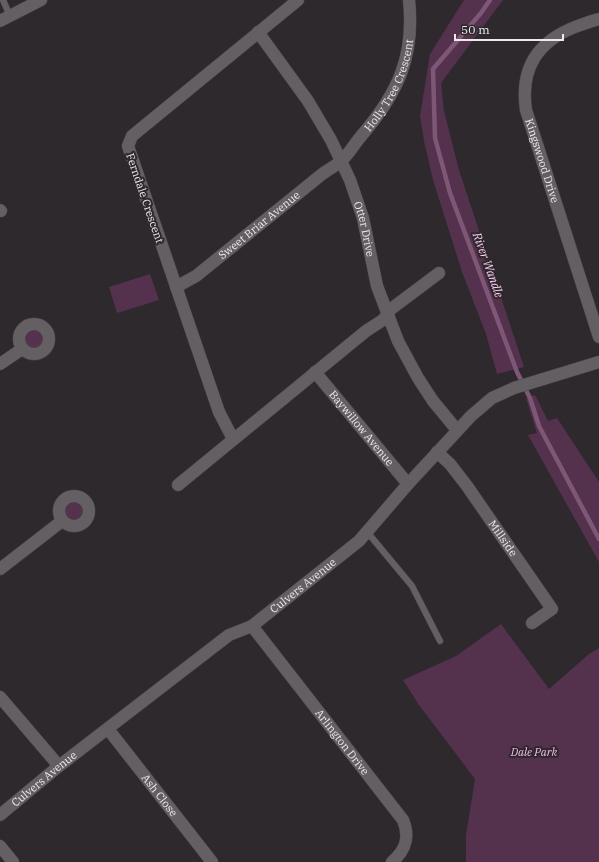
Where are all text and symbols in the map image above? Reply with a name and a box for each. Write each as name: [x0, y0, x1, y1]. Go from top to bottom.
scale bar: [455, 16, 563, 42]
text: 50 m: [461, 22, 490, 37]
street label: Holly Tree Crescent: [361, 38, 416, 134]
street label: Kingswood Drive: [522, 117, 562, 205]
street label: Ferndale Crescent: [123, 151, 167, 245]
street label: Sweet Briar Avenue: [215, 188, 303, 262]
street label: Otter Drive: [351, 199, 378, 258]
water label: River Wandle: [469, 229, 507, 300]
street label: Baywillow Avenue: [326, 388, 397, 469]
street label: Millside: [486, 517, 521, 559]
street label: Culvers Avenue: [267, 555, 339, 616]
street label: Arlington Drive: [312, 706, 372, 778]
park label: Dale Park: [510, 745, 557, 759]
street label: Culvers Avenue: [8, 748, 80, 810]
street label: Ash Close: [139, 771, 181, 819]

